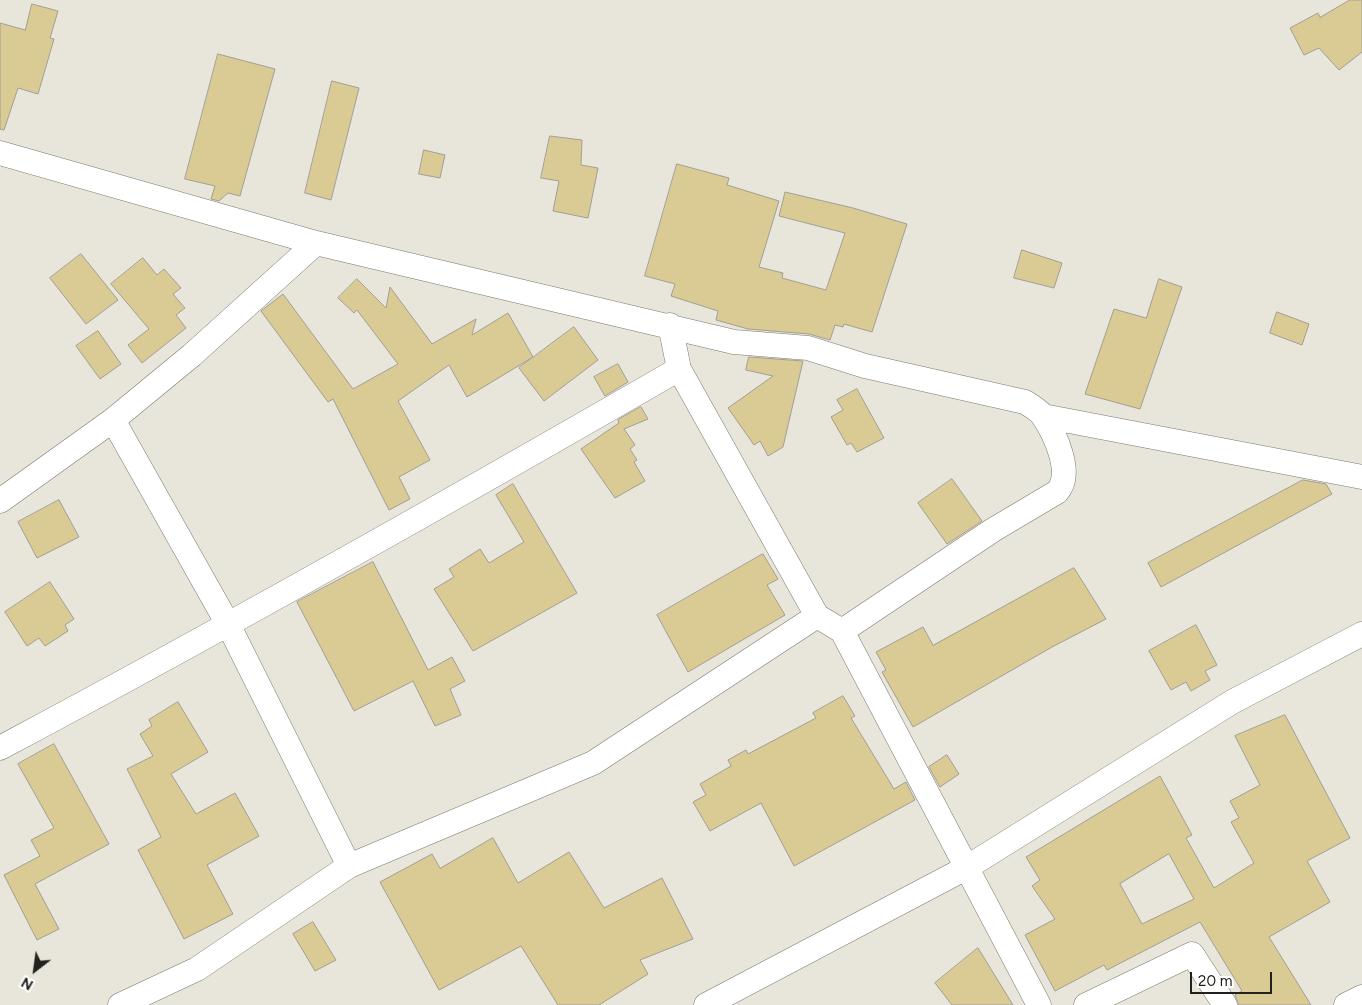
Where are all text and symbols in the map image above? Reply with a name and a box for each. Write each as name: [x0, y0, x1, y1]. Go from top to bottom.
north arrow: [10, 945, 60, 995]
scale bar: [1192, 962, 1274, 994]
text: 20 m: [1198, 972, 1232, 990]
text: N: [18, 973, 36, 993]

